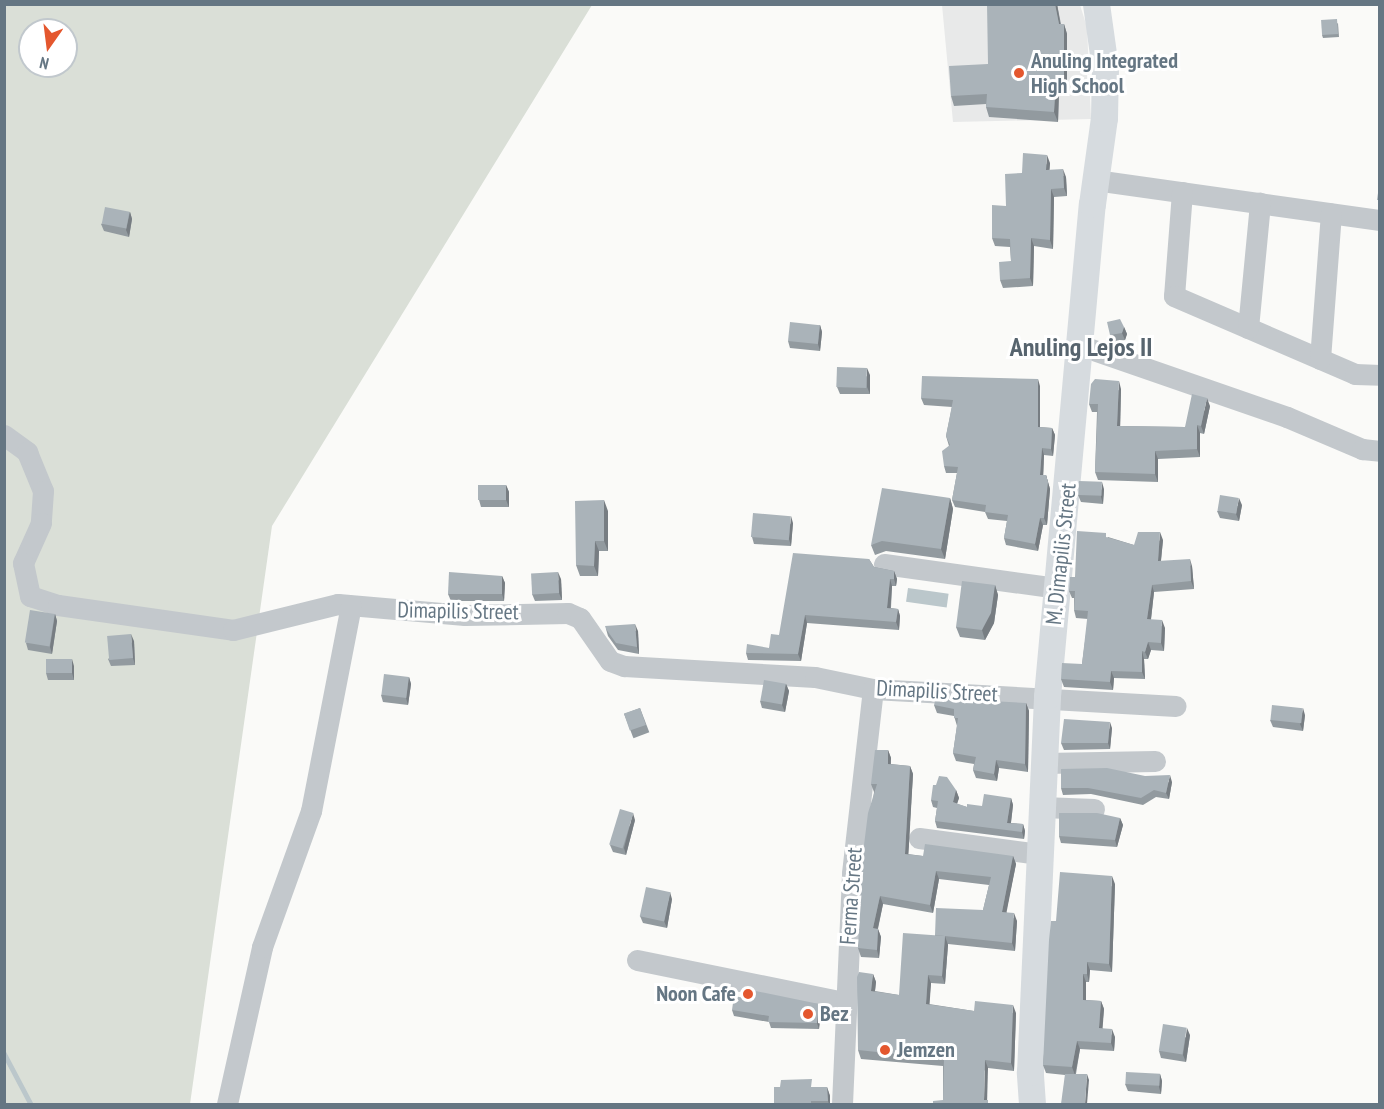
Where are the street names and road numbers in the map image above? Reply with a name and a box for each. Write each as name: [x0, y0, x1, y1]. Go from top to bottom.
street label: M. Dimapilis Street: [1040, 481, 1082, 627]
street label: Dimapilis Street: [397, 597, 519, 625]
street label: Dimapilis Street: [876, 675, 998, 707]
street label: Ferma Street: [834, 846, 868, 946]

